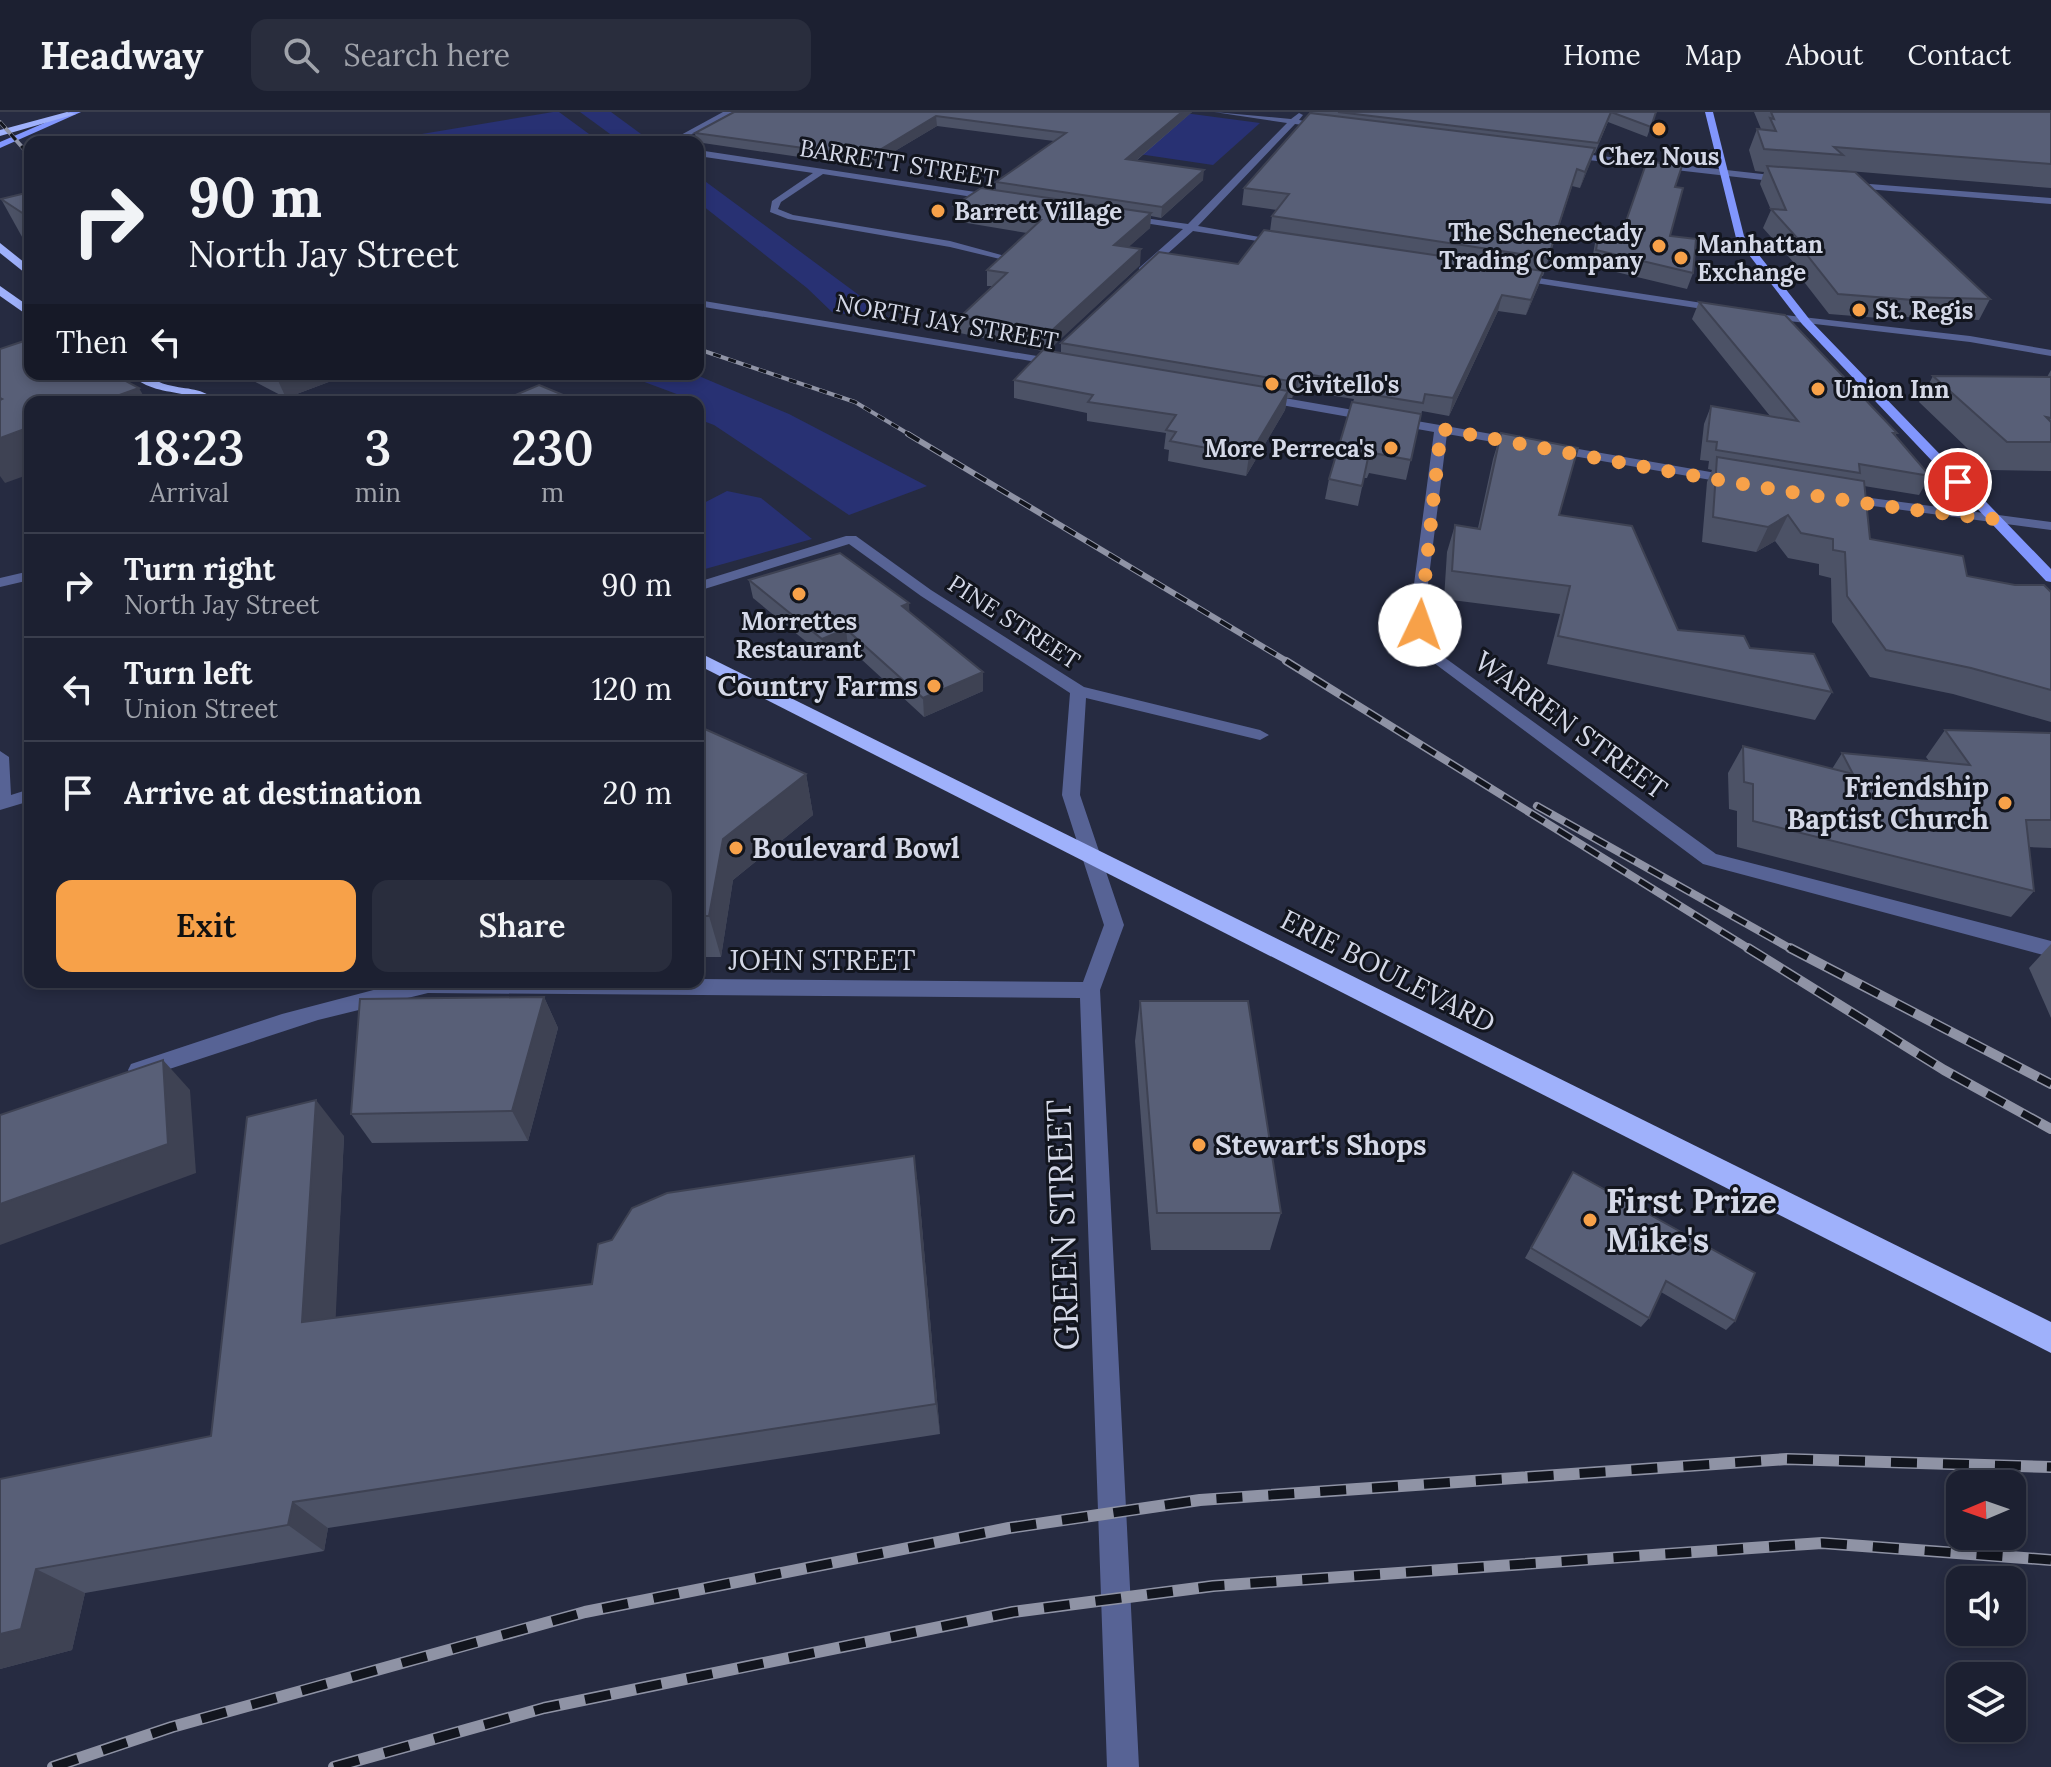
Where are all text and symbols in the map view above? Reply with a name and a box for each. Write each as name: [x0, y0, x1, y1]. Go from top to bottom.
search box: [251, 19, 811, 91]
text: Headway: [40, 31, 203, 79]
icon: search: [279, 33, 323, 77]
text: Search here: [343, 36, 510, 74]
text: Home: [1563, 37, 1641, 73]
text: Map: [1685, 37, 1742, 73]
text: About: [1786, 37, 1863, 73]
text: Contact: [1907, 37, 2011, 73]
marker: Chez Nous: [1650, 120, 1668, 138]
street label: BARRETT STREET: [798, 132, 1000, 194]
place label: Chez Nous: [1599, 141, 1719, 172]
text: 90 m: [188, 161, 322, 232]
icon: right: [56, 168, 160, 272]
place label: Barrett Village: [954, 196, 1122, 227]
marker: Barrett Village: [929, 202, 947, 220]
place label: The Schenectady Trading Company: [1439, 217, 1644, 276]
place label: Manhattan Exchange: [1697, 229, 1823, 288]
text: North Jay Street: [188, 231, 459, 277]
marker: The Schenectady Trading Company: [1650, 237, 1668, 255]
marker: Manhattan Exchange: [1672, 249, 1690, 267]
street label: NORTH JAY STREET: [833, 287, 1061, 357]
place label: St. Regis: [1875, 295, 1973, 326]
marker: St. Regis: [1850, 301, 1868, 319]
icon: left: [144, 320, 188, 364]
text: Then: [56, 323, 128, 361]
place label: Civitello's: [1288, 369, 1400, 400]
place label: Union Inn: [1834, 374, 1950, 405]
marker: Civitello's: [1263, 375, 1281, 393]
marker: Union Inn: [1809, 380, 1827, 398]
text: 18:23: [134, 417, 245, 478]
text: 3: [364, 417, 391, 478]
text: 230: [511, 417, 594, 478]
place label: More Perreca's: [1204, 433, 1375, 464]
marker: More Perreca's: [1382, 439, 1400, 457]
pin: [1924, 448, 1992, 516]
icon: arrive: [1936, 460, 1980, 504]
text: Arrival: [150, 476, 229, 509]
text: min: [355, 476, 401, 509]
text: m: [541, 476, 564, 509]
text: Turn right: [124, 550, 275, 588]
icon: right: [56, 563, 100, 607]
text: 90 m: [601, 566, 672, 604]
street label: PINE STREET: [942, 568, 1086, 676]
position arrow: [1378, 583, 1462, 667]
marker: Morrettes Restaurant: [790, 585, 808, 603]
text: North Jay Street: [124, 588, 319, 621]
place label: Morrettes Restaurant: [735, 606, 864, 665]
street label: WARREN STREET: [1468, 643, 1675, 807]
text: Turn left: [124, 654, 252, 692]
icon: left: [56, 667, 100, 711]
place label: Country Farms: [717, 668, 918, 704]
text: 120 m: [592, 670, 672, 708]
marker: Country Farms: [925, 677, 943, 695]
text: Union Street: [124, 692, 278, 725]
place label: Friendship Baptist Church: [1787, 769, 1989, 837]
icon: arrive: [56, 771, 100, 815]
text: Arrive at destination: [124, 774, 422, 812]
text: 20 m: [603, 774, 672, 812]
marker: Friendship Baptist Church: [1996, 794, 2014, 812]
place label: Boulevard Bowl: [752, 830, 960, 866]
marker: Boulevard Bowl: [727, 839, 745, 857]
button: Exit: [56, 880, 356, 972]
button: Share: [372, 880, 672, 972]
street label: ERIE BOULEVARD: [1275, 901, 1501, 1041]
street label: JOHN STREET: [728, 942, 916, 978]
street label: GREEN STREET: [1036, 1099, 1088, 1351]
place label: Stewart's Shops: [1215, 1127, 1427, 1163]
marker: Stewart's Shops: [1190, 1136, 1208, 1154]
place label: First Prize Mike's: [1606, 1179, 1777, 1261]
marker: First Prize Mike's: [1581, 1211, 1599, 1229]
north arrow: [1946, 1470, 2026, 1550]
map controls: [1946, 1470, 2026, 1742]
button: sound: [1946, 1566, 2026, 1646]
button: layers: [1946, 1662, 2026, 1742]

